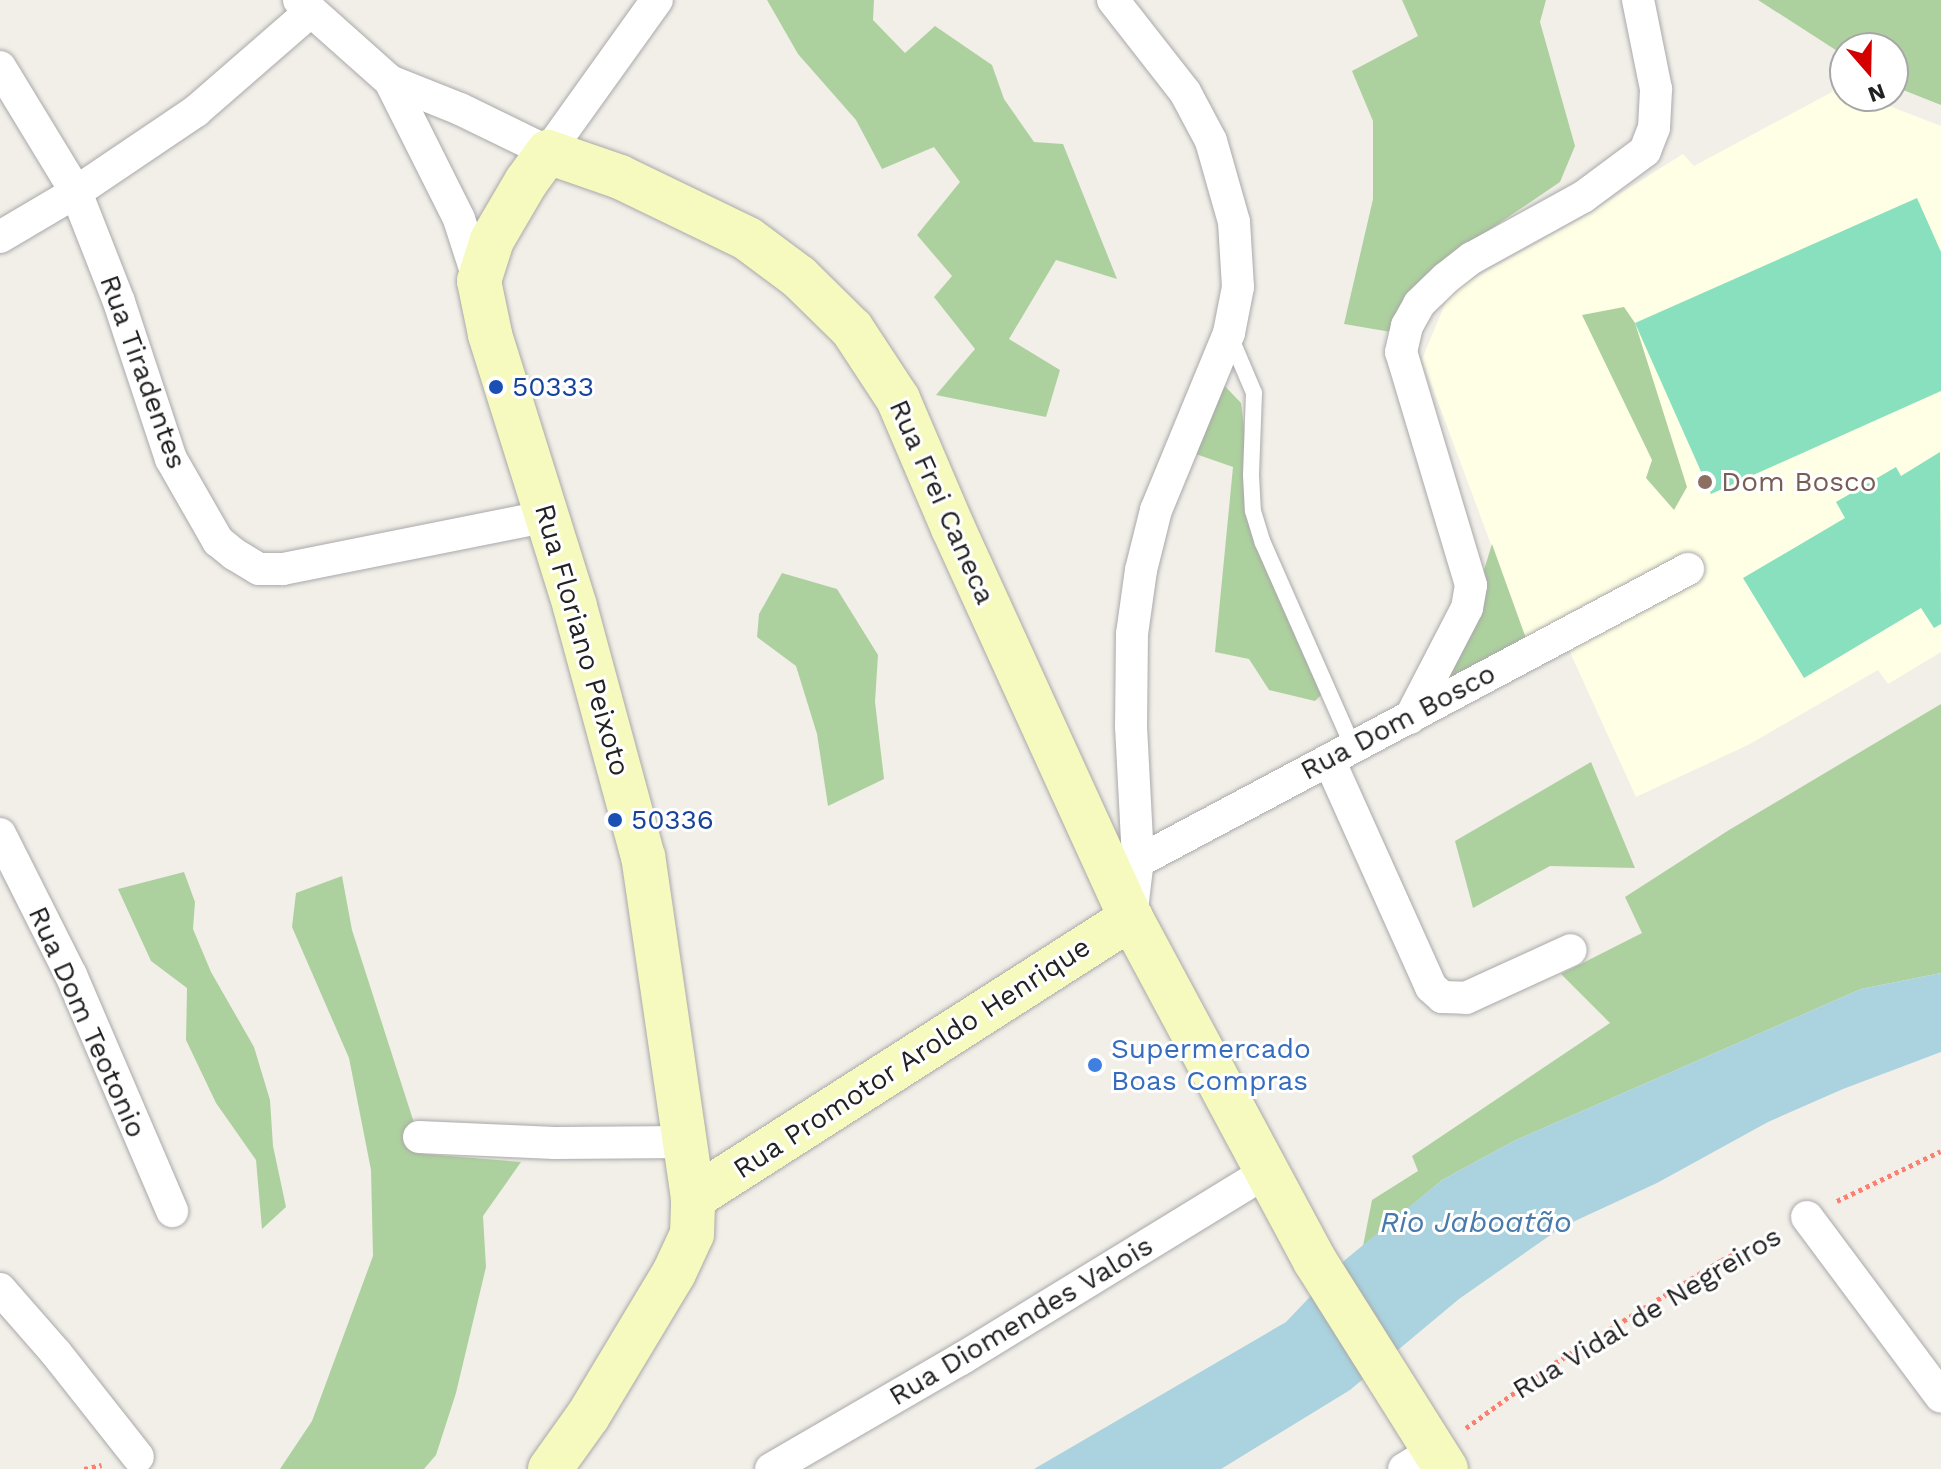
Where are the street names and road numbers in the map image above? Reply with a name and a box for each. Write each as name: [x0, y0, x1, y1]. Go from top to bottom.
street label: Rua Tiradentes: [92, 270, 194, 474]
street label: Rua Frei Caneca: [882, 394, 1002, 610]
street label: Rua Floriano Peixoto: [527, 500, 637, 780]
street label: Rua Dom Bosco: [1295, 656, 1501, 788]
street label: Rua Dom Teotonio: [21, 901, 153, 1143]
street label: Rua Promotor Aroldo Henrique: [726, 929, 1098, 1187]
street label: Rua Vidal de Negreiros: [1506, 1219, 1788, 1407]
street label: Rua Diomendes Valois: [882, 1228, 1160, 1414]

